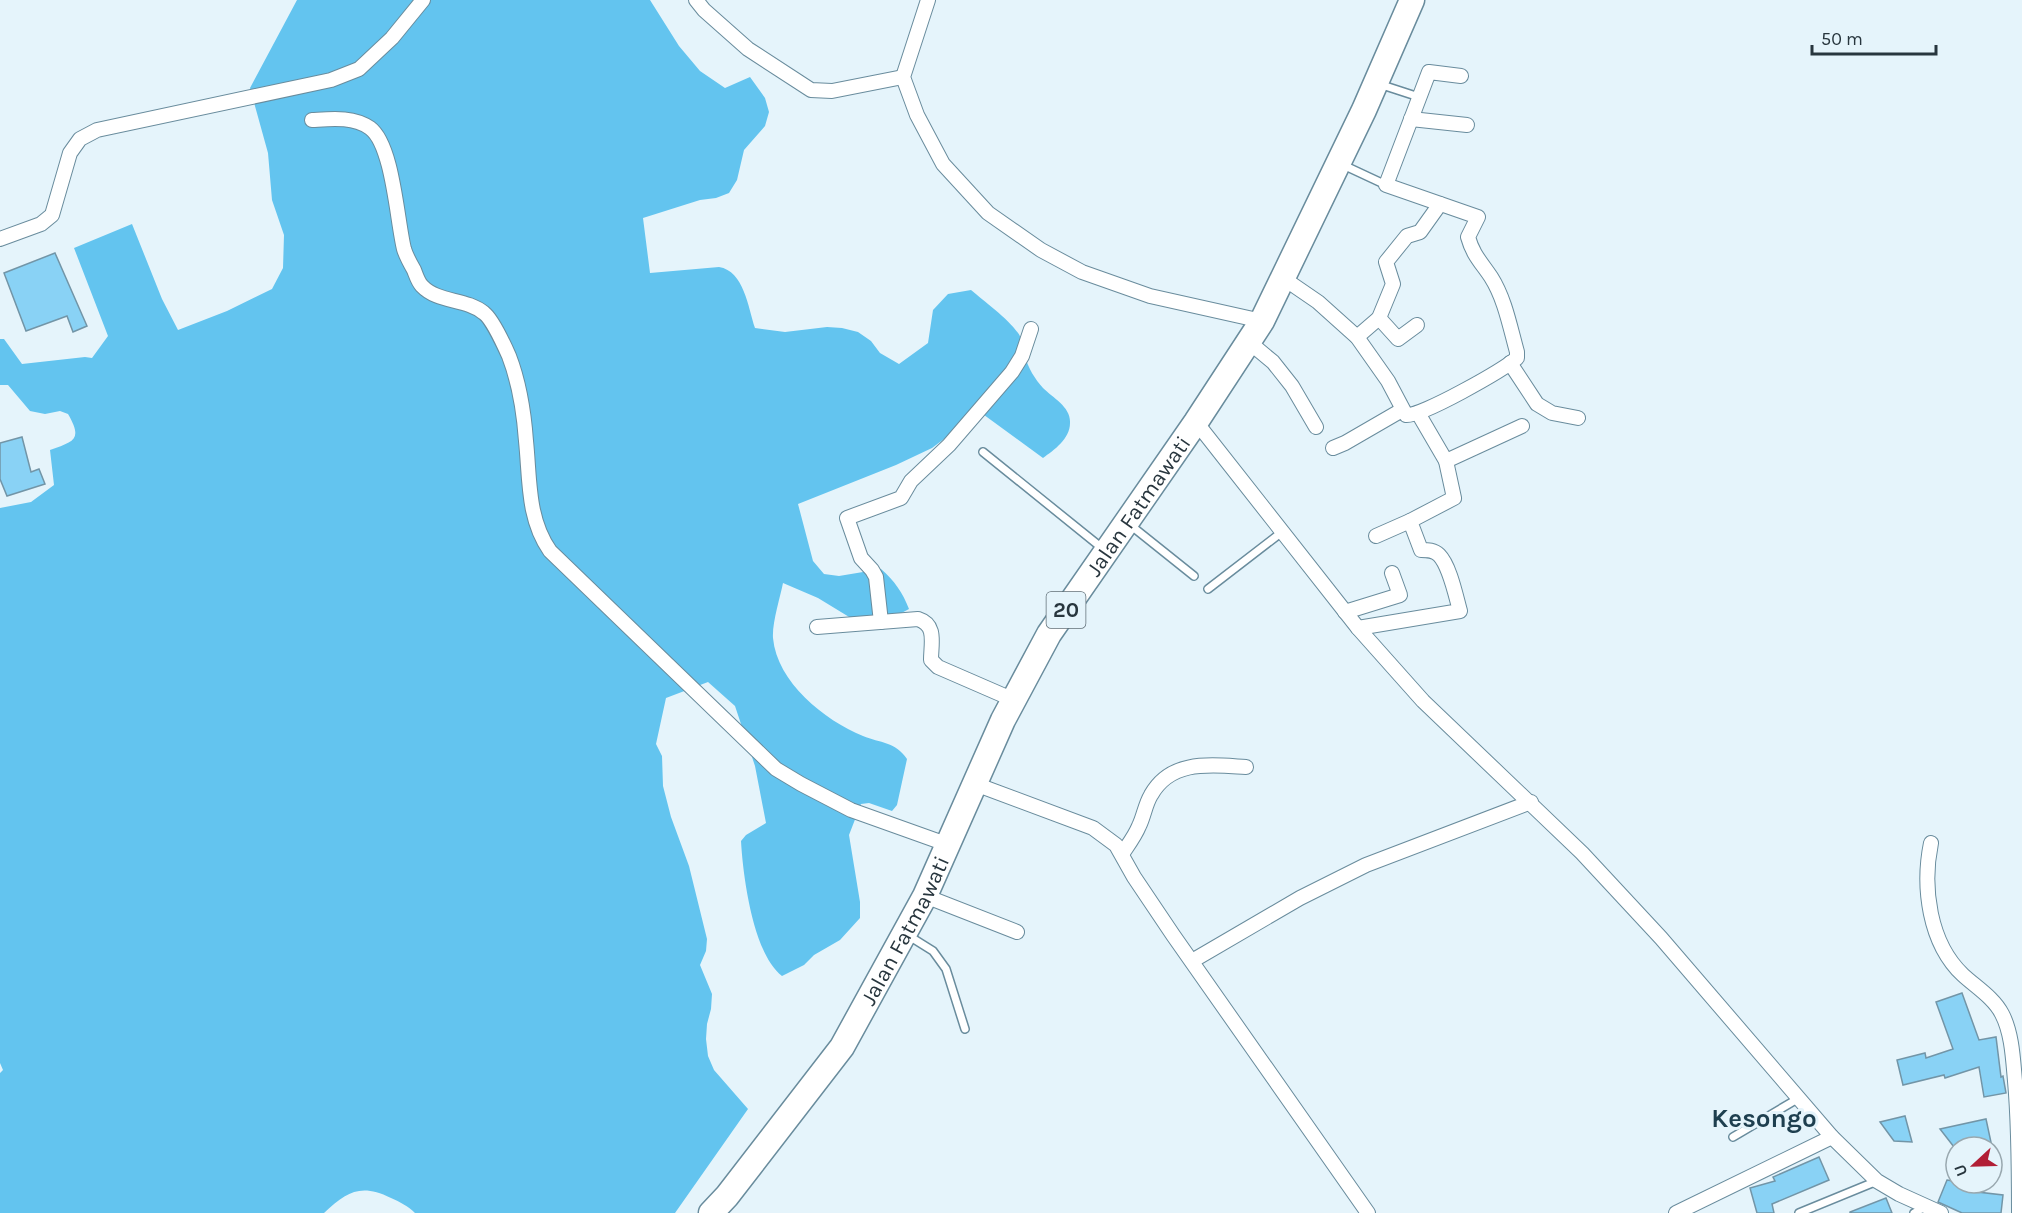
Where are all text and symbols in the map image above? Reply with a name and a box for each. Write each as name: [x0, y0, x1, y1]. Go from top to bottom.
scale bar: [1812, 18, 1936, 56]
text: 50 m: [1821, 28, 1863, 50]
street label: Jalan Fatmawati: [1081, 431, 1196, 581]
road number: 20: [1046, 592, 1086, 628]
street label: Jalan Fatmawati: [856, 852, 955, 1010]
district label: Kesongo: [1711, 1103, 1817, 1134]
north arrow: [1944, 1135, 2004, 1195]
text: U: [1950, 1162, 1971, 1179]

